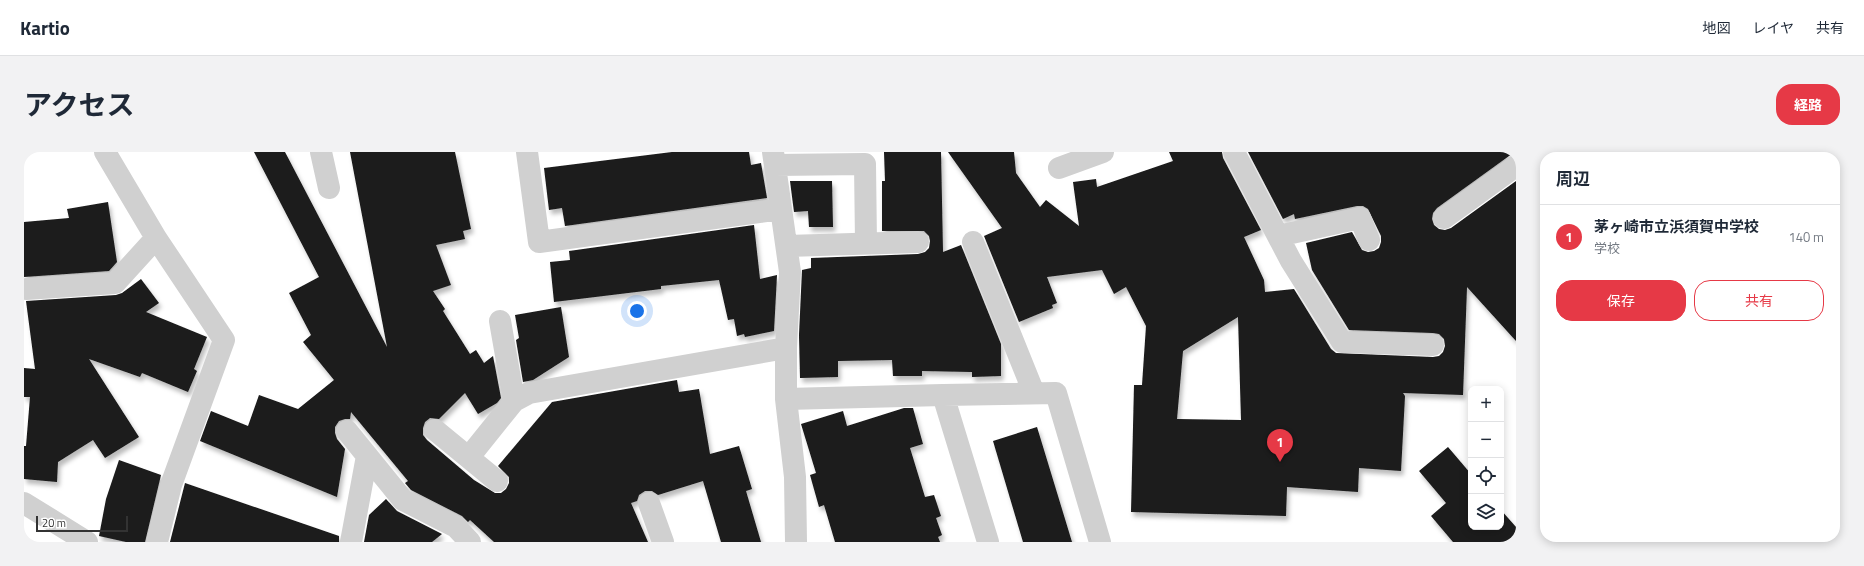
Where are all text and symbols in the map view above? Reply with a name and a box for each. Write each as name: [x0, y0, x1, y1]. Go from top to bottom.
text: Kartio: [20, 13, 70, 42]
text: 地図: [1702, 17, 1730, 38]
text: レイヤ: [1752, 17, 1794, 38]
text: 共有: [1816, 17, 1844, 38]
text: アクセス: [24, 83, 135, 126]
button: 経路: [1776, 84, 1840, 125]
text: 周辺: [1556, 166, 1590, 192]
text: 茅ヶ崎市立浜須賀中学校: [1594, 215, 1759, 238]
text: 1: [1565, 227, 1573, 247]
text: 140 m: [1788, 227, 1824, 247]
text: 学校: [1594, 238, 1620, 258]
button: 保存: [1556, 280, 1686, 321]
button: 共有: [1694, 280, 1824, 321]
your location: [627, 301, 647, 321]
map controls: [1468, 386, 1504, 530]
button: +: [1468, 386, 1504, 422]
button: −: [1468, 422, 1504, 458]
pin: 1: [1267, 429, 1293, 462]
button: locate: [1468, 458, 1504, 494]
button: layers: [1468, 494, 1504, 530]
scale bar: [36, 514, 128, 533]
text: 20 m: [42, 515, 66, 531]

